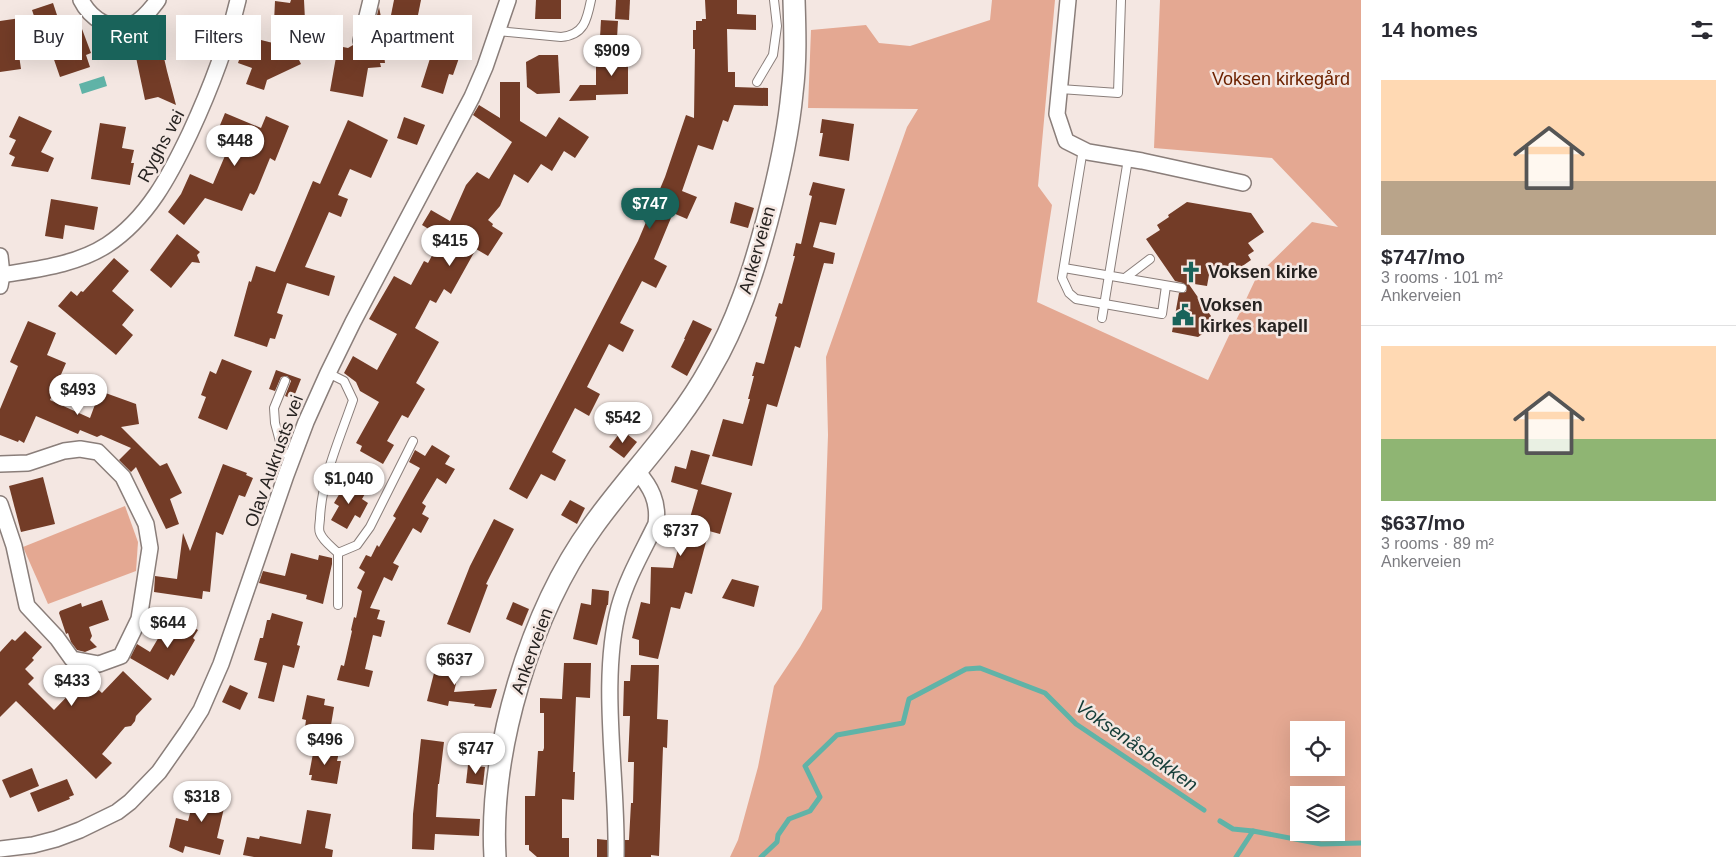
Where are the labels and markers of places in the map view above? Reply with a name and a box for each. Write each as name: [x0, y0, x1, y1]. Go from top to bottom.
pin: $909: [582, 34, 642, 77]
pin: $448: [205, 124, 265, 167]
pin: $747: [620, 188, 680, 230]
pin: $415: [420, 224, 480, 267]
church icon: Voksen kirke: [1178, 259, 1204, 285]
place label: Voksen kirke: [1208, 262, 1318, 282]
place label: Voksen kirkes kapell: [1200, 295, 1308, 336]
public building icon: Voksen kirkes kapell: [1170, 302, 1196, 328]
pin: $493: [48, 374, 108, 416]
pin: $542: [593, 402, 653, 444]
pin: $1,040: [308, 462, 390, 505]
pin: $737: [651, 514, 711, 557]
pin: $644: [138, 606, 198, 649]
pin: $637: [425, 644, 485, 686]
pin: $433: [42, 664, 102, 707]
pin: $496: [295, 724, 355, 766]
pin: $747: [446, 732, 506, 775]
pin: $318: [172, 780, 232, 823]

